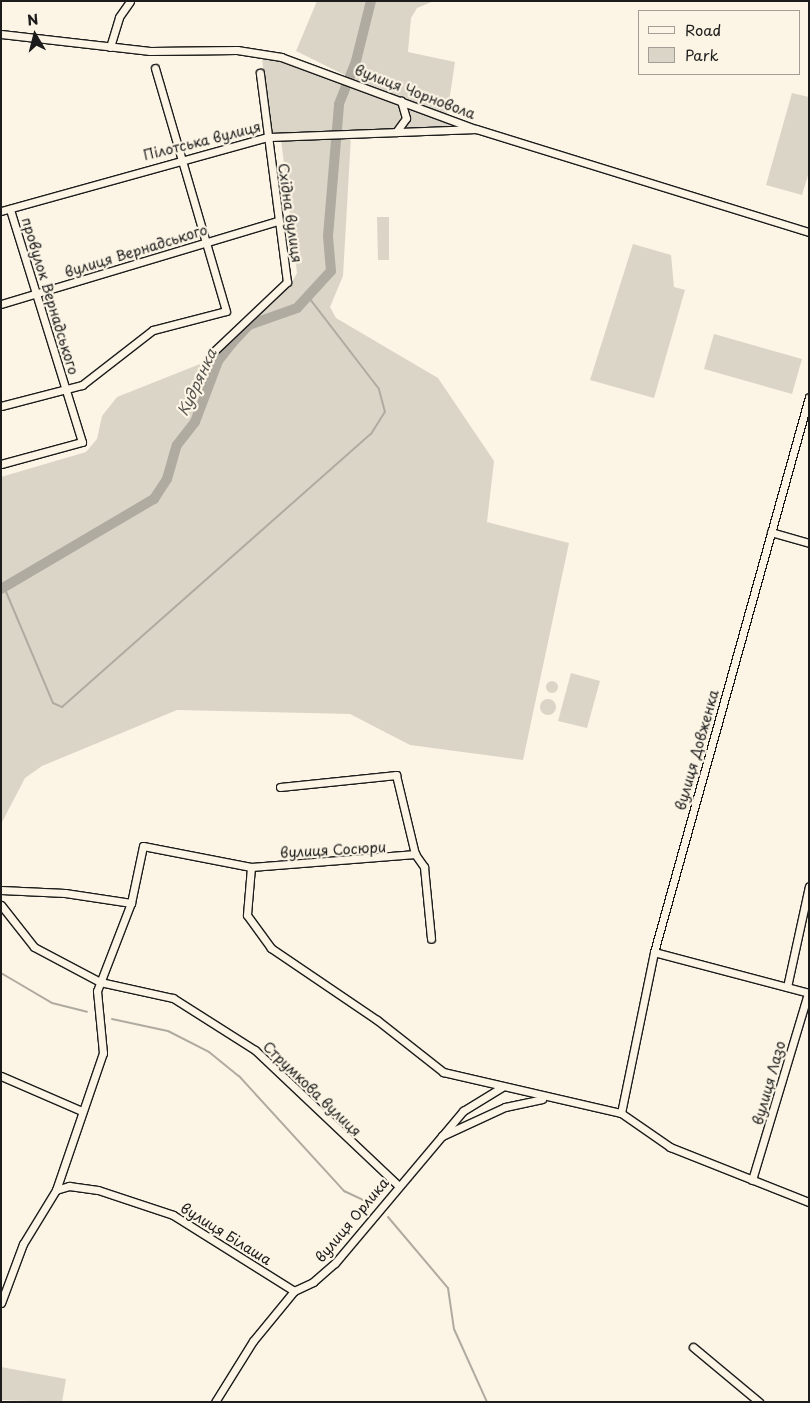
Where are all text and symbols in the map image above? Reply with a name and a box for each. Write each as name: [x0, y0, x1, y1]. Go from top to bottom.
text: N: [26, 8, 40, 31]
north arrow: [10, 10, 60, 60]
legend: [638, 10, 800, 75]
text: Road: [685, 18, 721, 41]
text: Park: [685, 43, 719, 66]
street label: вулиця Чорновола: [352, 61, 478, 123]
street label: Пілотська вулиця: [141, 118, 263, 164]
street label: Східна вулиця: [275, 162, 305, 264]
street label: провулок Вернадського: [18, 215, 82, 377]
street label: вулиця Вернадського: [62, 221, 210, 281]
water label: Кудрянка: [173, 346, 219, 418]
street label: вулиця Довженка: [672, 688, 722, 812]
street label: вулиця Сосюри: [279, 839, 387, 861]
street label: Струмкова вулиця: [259, 1038, 365, 1140]
street label: вулиця Лазо: [749, 1039, 789, 1127]
street label: вулиця Орлика: [312, 1174, 392, 1266]
street label: вулиця Білаша: [177, 1199, 275, 1269]

